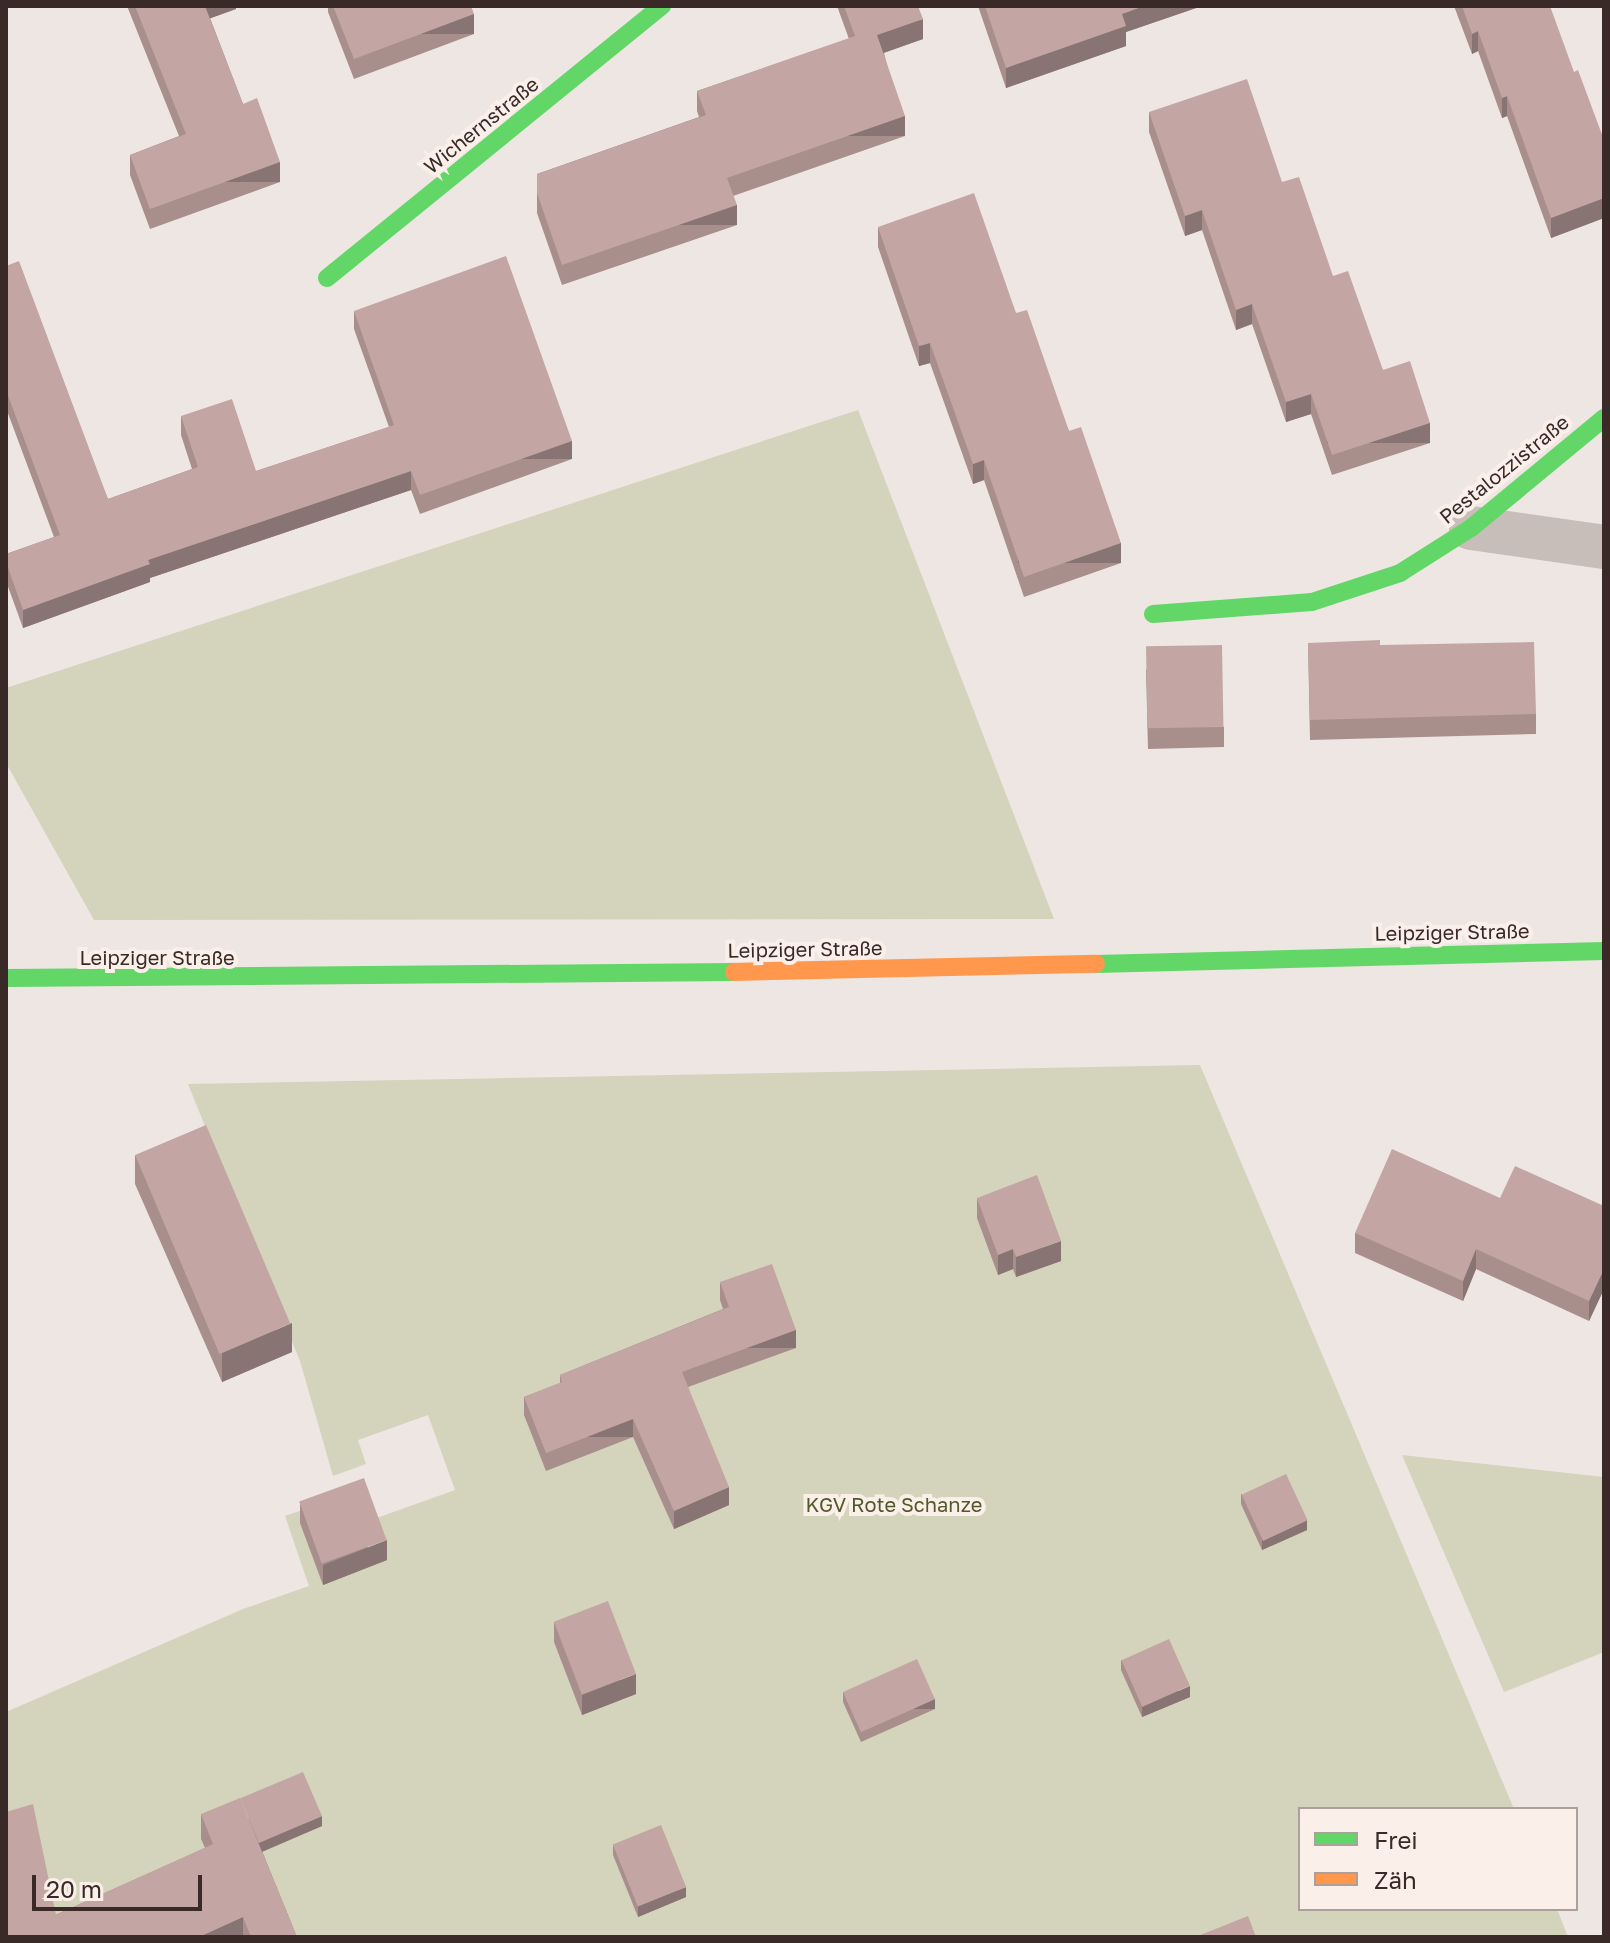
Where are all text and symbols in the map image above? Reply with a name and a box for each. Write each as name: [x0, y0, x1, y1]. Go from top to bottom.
street label: Wichernstraße: [419, 72, 543, 178]
street label: Pestalozzistraße: [1435, 410, 1573, 528]
street label: Leipziger Straße: [1374, 919, 1530, 945]
street label: Leipziger Straße: [727, 936, 883, 962]
street label: Leipziger Straße: [79, 945, 235, 969]
park label: KGV Rote Schanze: [806, 1492, 982, 1516]
legend: [1298, 1807, 1578, 1911]
text: Frei: [1374, 1825, 1418, 1854]
scale bar: [36, 1859, 206, 1909]
text: Zäh: [1374, 1865, 1417, 1894]
text: 20 m: [46, 1874, 102, 1903]

